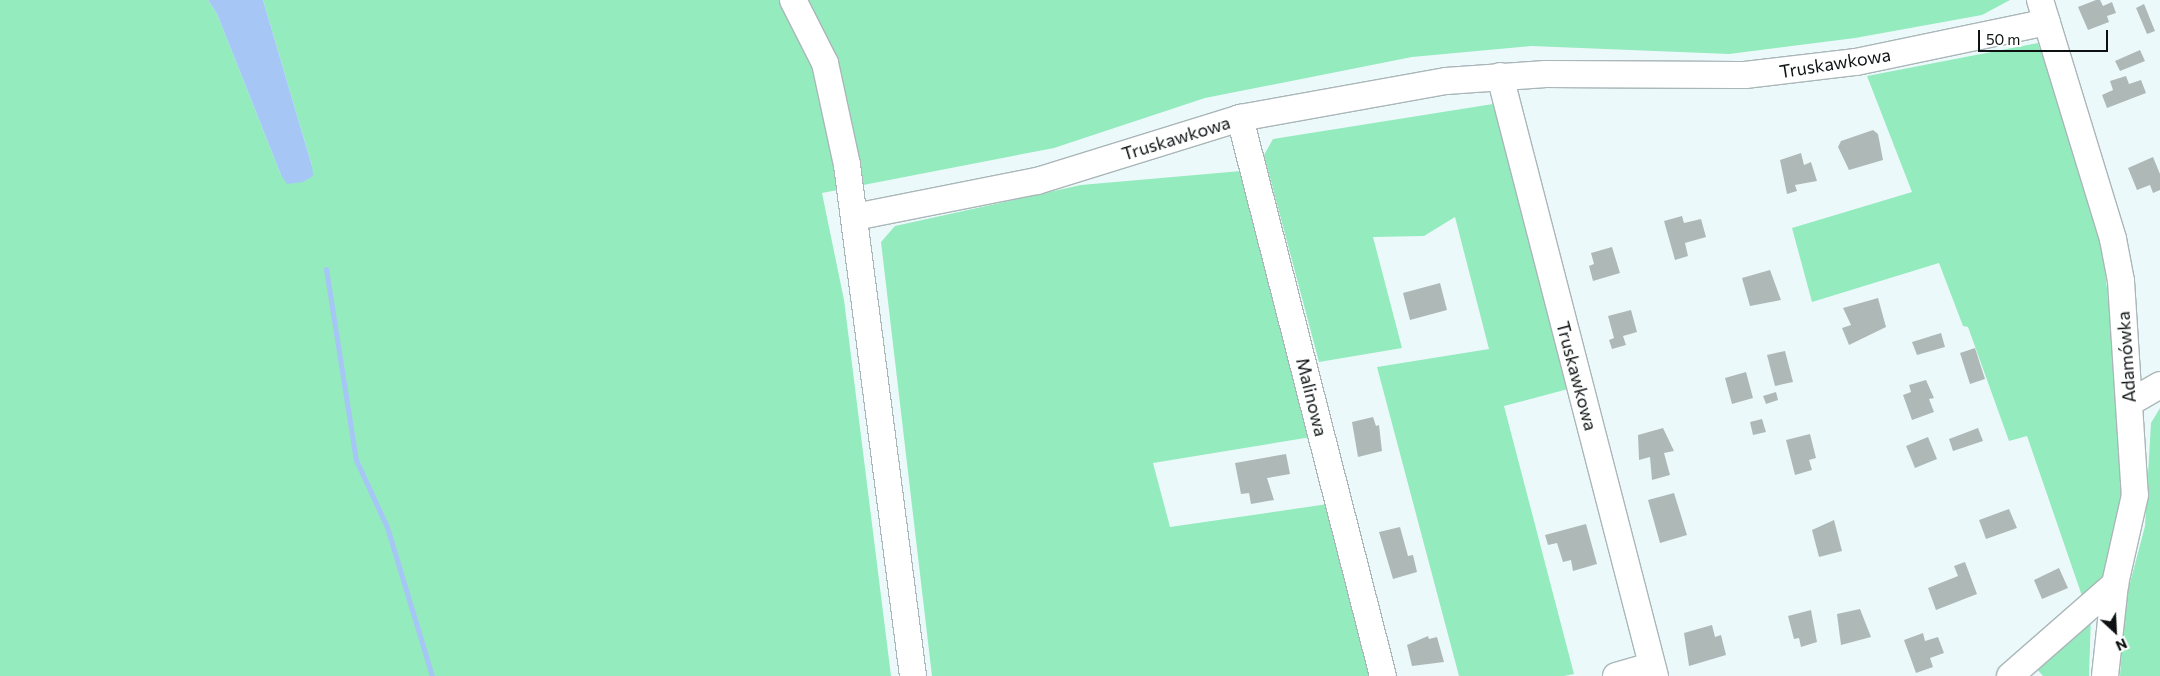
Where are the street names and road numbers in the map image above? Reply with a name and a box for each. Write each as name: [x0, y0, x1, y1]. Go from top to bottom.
street label: Truskawkowa: [1778, 44, 1892, 82]
street label: Truskawkowa: [1119, 111, 1233, 165]
street label: Adamówka: [2112, 311, 2140, 403]
street label: Truskawkowa: [1552, 319, 1602, 433]
street label: Malinowa: [1292, 356, 1332, 438]

